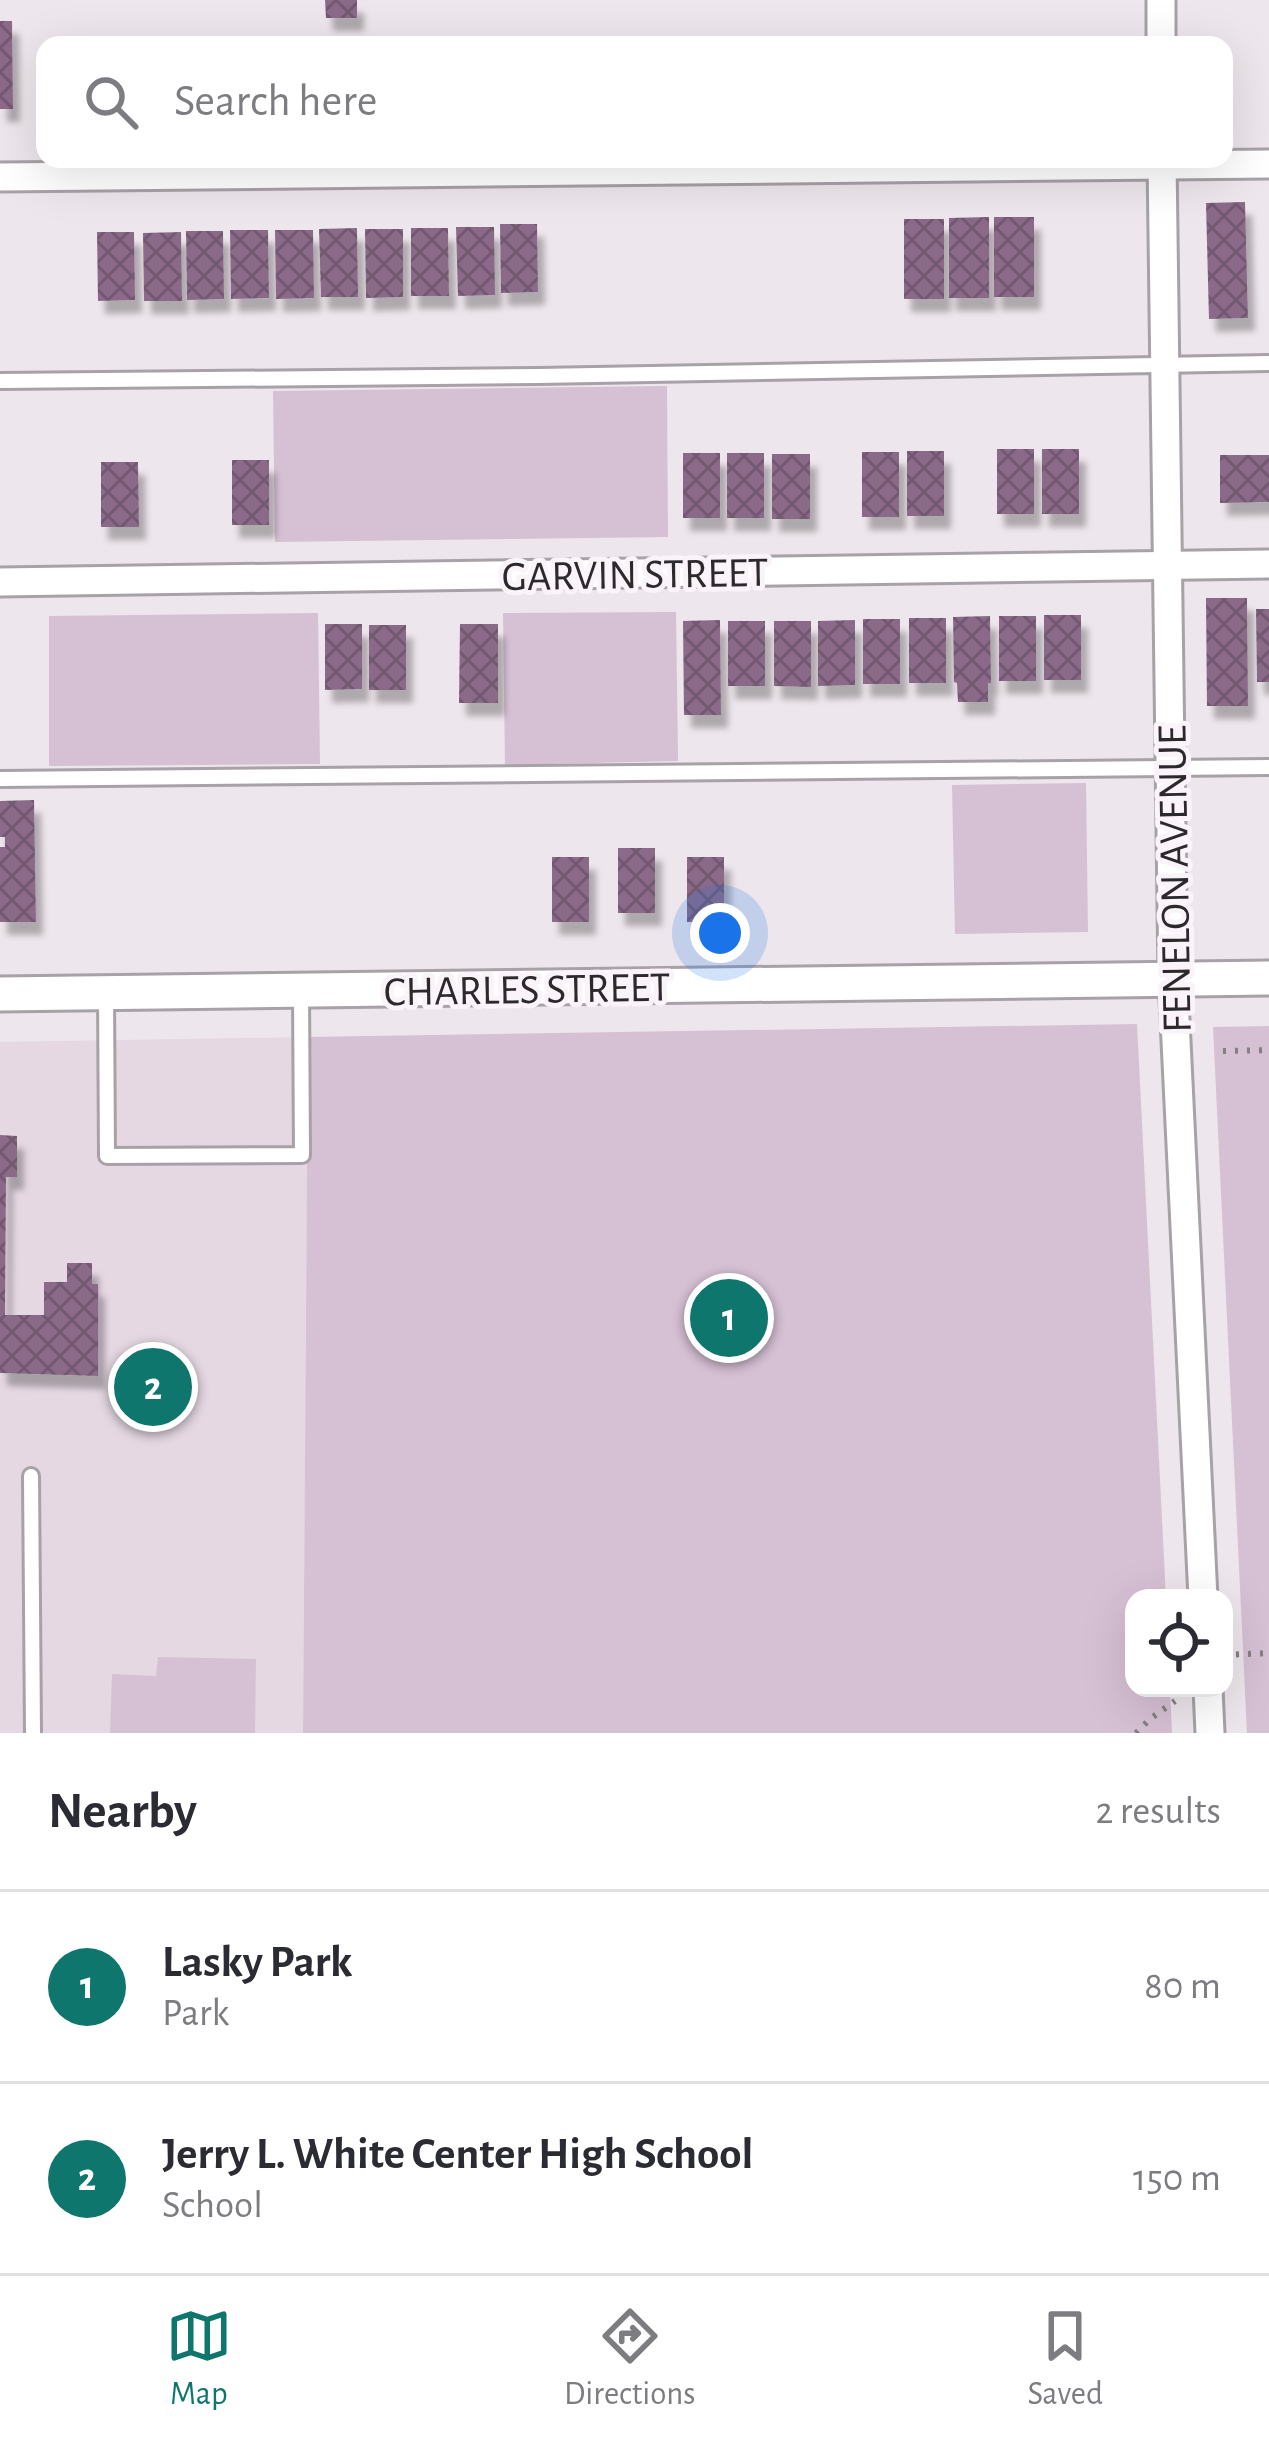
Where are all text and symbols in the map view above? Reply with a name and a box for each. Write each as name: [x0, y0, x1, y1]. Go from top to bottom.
search box: [36, 36, 1233, 168]
icon: search: [78, 69, 144, 135]
text: Search here: [174, 79, 377, 124]
street label: GARVIN STREET: [501, 552, 769, 598]
street label: FENELON AVENUE: [1151, 725, 1199, 1033]
your location: [690, 903, 750, 963]
street label: CHARLES STREET: [383, 967, 671, 1013]
pin: 1: [690, 1273, 768, 1363]
pin: 2: [114, 1342, 192, 1432]
map controls: [1125, 1589, 1233, 1697]
button: locate: [1125, 1589, 1233, 1697]
text: Nearby: [48, 1786, 197, 1837]
text: 2 results: [1095, 1792, 1221, 1831]
text: Lasky Park: [162, 1940, 352, 1985]
text: 1: [80, 1967, 94, 2006]
text: 80 m: [1144, 1967, 1221, 2006]
text: Park: [162, 1994, 229, 2033]
text: Jerry L. White Center High School: [162, 2132, 753, 2177]
text: 2: [78, 2159, 96, 2198]
text: 150 m: [1133, 2159, 1221, 2198]
text: School: [162, 2186, 263, 2225]
tab: Map: [166, 2303, 232, 2415]
tab: Directions: [564, 2303, 695, 2415]
tab: Saved: [1027, 2303, 1103, 2415]

